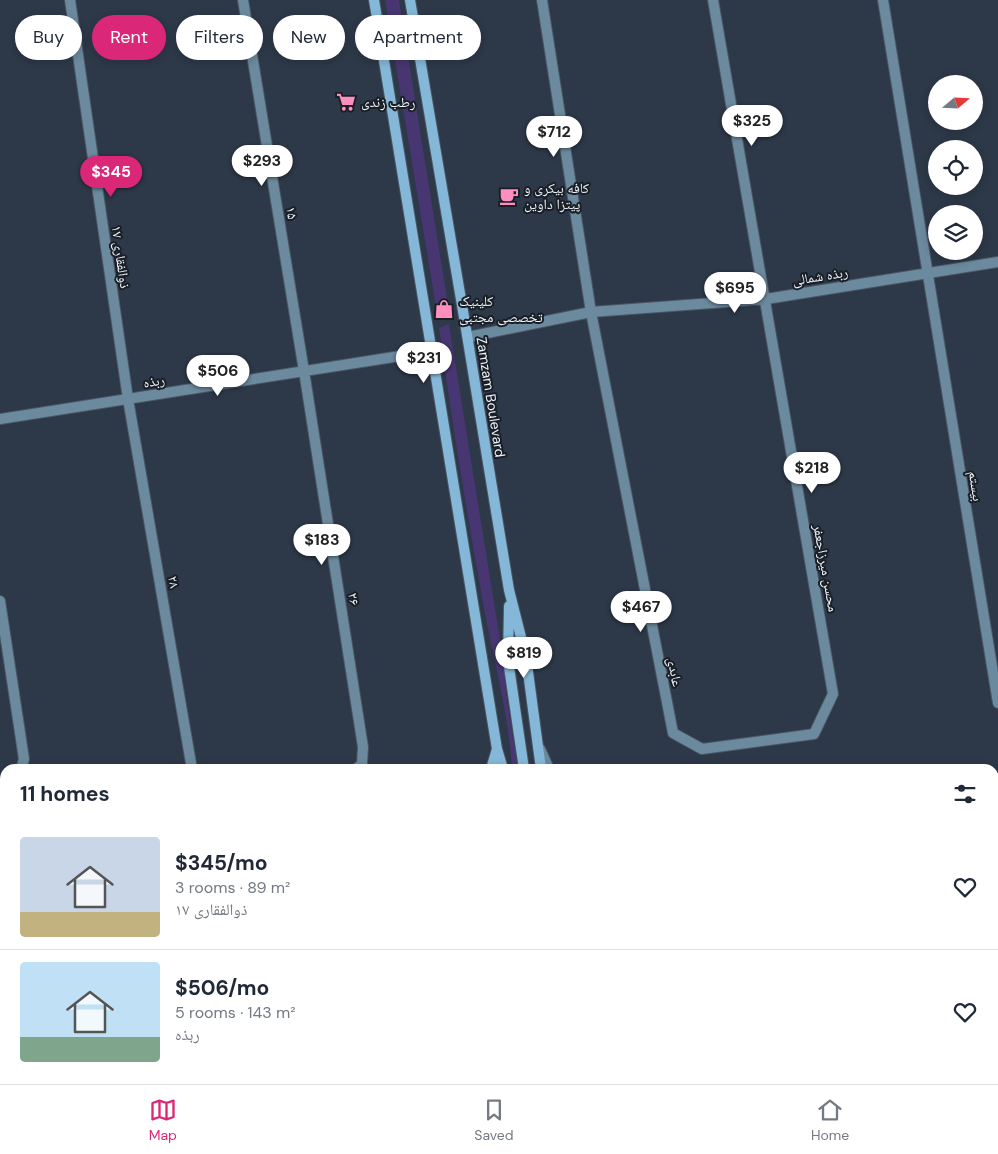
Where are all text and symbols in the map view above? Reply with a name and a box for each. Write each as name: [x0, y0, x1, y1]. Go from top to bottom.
chip: Buy: [15, 15, 82, 60]
chip: Rent: [92, 15, 166, 60]
chip: Filters: [176, 15, 263, 60]
chip: New: [273, 15, 345, 60]
chip: Apartment: [355, 15, 481, 60]
north arrow: [928, 75, 982, 130]
map controls: [928, 75, 983, 260]
supermarket icon: رطب زندی: [335, 91, 357, 113]
place label: رطب زندی: [361, 93, 415, 111]
pin: $325: [722, 104, 782, 147]
text: $325: [733, 110, 771, 131]
pin: $712: [524, 116, 584, 158]
text: $712: [537, 121, 571, 142]
button: locate: [928, 140, 983, 195]
pin: $293: [232, 144, 292, 187]
text: $293: [243, 150, 281, 171]
pin: $345: [81, 156, 141, 198]
text: $345: [91, 161, 131, 182]
place label: کافه بیکری و پیتزا داوین: [524, 179, 589, 213]
cafe icon: کافه بیکری و پیتزا داوین: [498, 185, 520, 207]
street label: ۱۵: [282, 205, 302, 221]
button: layers: [928, 205, 983, 260]
street label: ذوالفقاری ۱۷: [108, 224, 134, 290]
street label: ربذه شمالی: [791, 263, 849, 289]
pin: $695: [705, 272, 765, 314]
text: $695: [715, 277, 755, 298]
place label: کلینیک تخصصی مجتبی: [459, 292, 543, 326]
shop icon: کلینیک تخصصی مجتبی: [433, 298, 455, 320]
street label: Zamzam Boulevard: [473, 335, 509, 459]
pin: $231: [394, 342, 454, 384]
text: $231: [407, 347, 441, 368]
pin: $506: [188, 354, 248, 397]
text: $506: [197, 360, 239, 381]
street label: ربذه: [142, 370, 166, 392]
pin: $218: [782, 452, 842, 494]
text: $218: [795, 457, 829, 478]
street label: بیستم: [964, 469, 987, 503]
street label: محسن میرزاجعفر: [809, 522, 843, 613]
pin: $183: [292, 524, 352, 566]
text: $183: [304, 529, 340, 550]
street label: ۲۸: [164, 574, 184, 590]
pin: $467: [611, 590, 671, 633]
street label: ۲۶: [344, 591, 364, 607]
text: $467: [622, 596, 660, 617]
pin: $819: [494, 636, 554, 679]
text: $819: [506, 642, 542, 663]
street label: عابدی: [663, 656, 687, 688]
text: 11 homes: [20, 780, 110, 808]
icon: filters: [951, 780, 979, 808]
text: $345/mo: [175, 849, 268, 877]
icon: home: [60, 857, 120, 917]
icon: heart: [951, 873, 979, 901]
text: 3 rooms · 89 m²: [175, 877, 290, 898]
text: ذوالفقاری ۱۷: [175, 899, 247, 920]
text: $506/mo: [175, 974, 269, 1002]
icon: home: [60, 982, 120, 1042]
icon: heart: [951, 998, 979, 1026]
text: 5 rooms · 143 m²: [175, 1002, 296, 1023]
text: ربذه: [175, 1024, 200, 1045]
tab: Map: [149, 1096, 177, 1144]
tab: Saved: [474, 1096, 514, 1144]
tab: Home: [811, 1096, 849, 1144]

